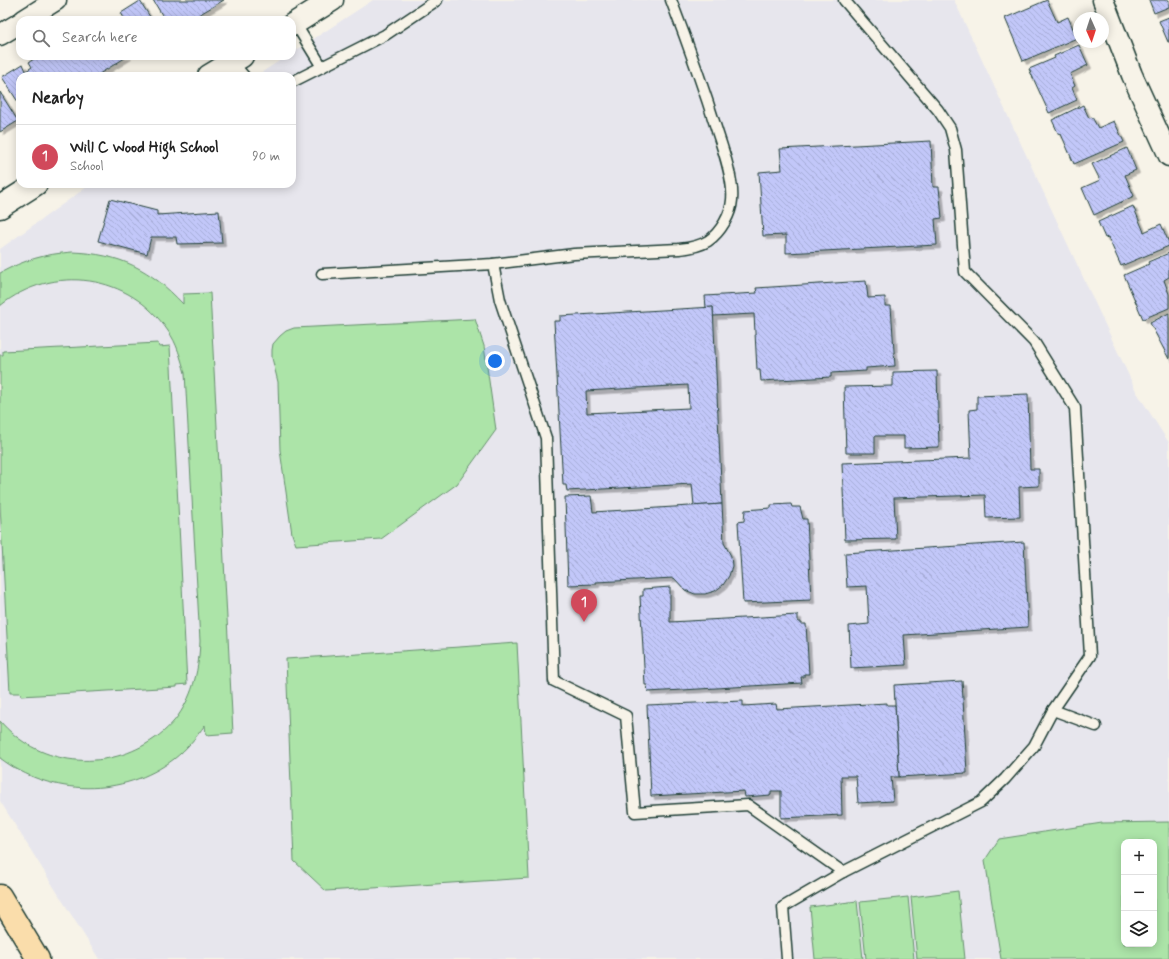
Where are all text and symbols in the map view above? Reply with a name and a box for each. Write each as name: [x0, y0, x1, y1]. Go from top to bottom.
north arrow: [1073, 12, 1109, 48]
search box: [16, 16, 296, 60]
icon: search: [30, 27, 52, 49]
text: Search here: [62, 28, 138, 48]
text: Nearby: [32, 87, 84, 109]
text: Will C Wood High School: [70, 138, 219, 158]
text: 1: [42, 148, 48, 165]
text: 90 m: [252, 148, 280, 165]
text: School: [70, 158, 104, 175]
your location: [485, 351, 505, 371]
pin: 1: [571, 589, 597, 622]
map controls: [1121, 839, 1157, 947]
button: +: [1121, 839, 1157, 875]
button: −: [1121, 875, 1157, 911]
button: layers: [1121, 911, 1157, 947]

